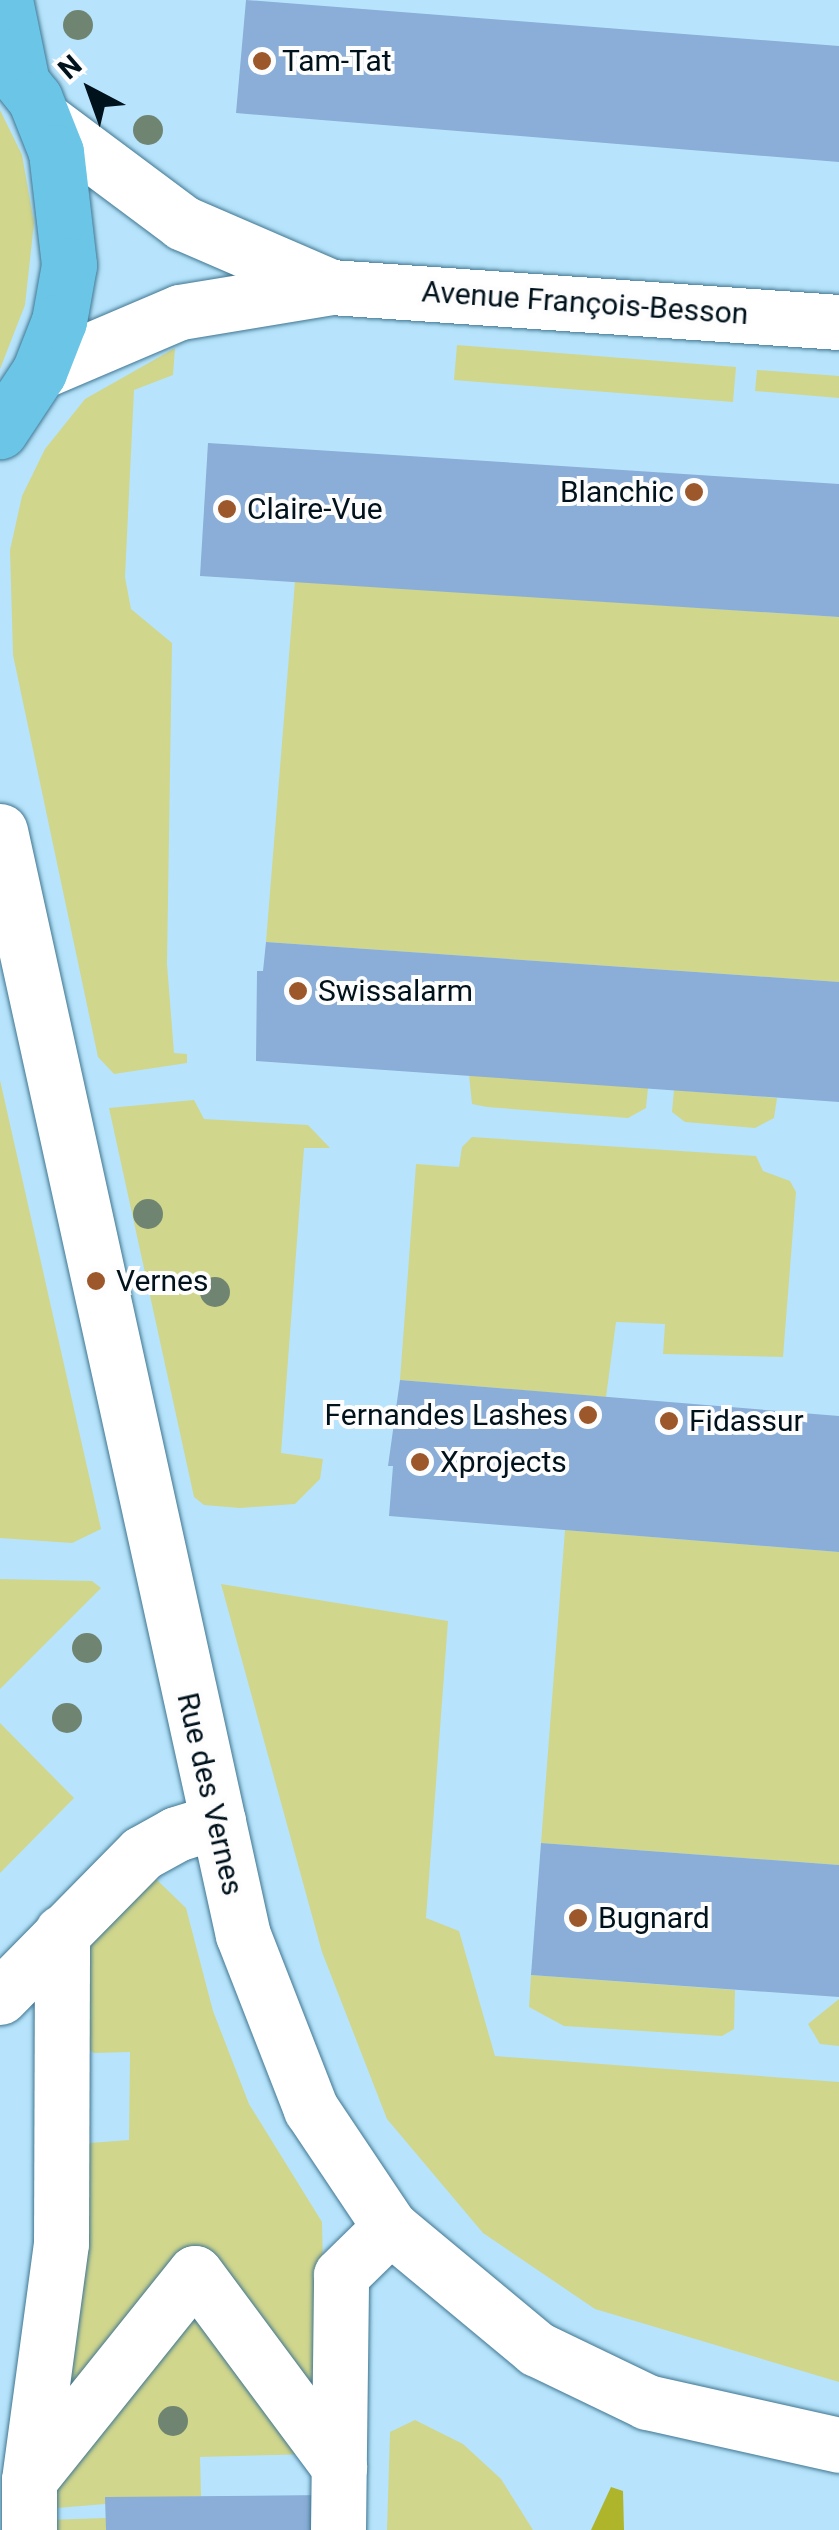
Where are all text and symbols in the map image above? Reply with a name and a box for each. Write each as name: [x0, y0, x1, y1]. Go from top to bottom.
north arrow: [40, 40, 140, 140]
place label: Tam-Tat: [282, 43, 392, 79]
text: N: [52, 48, 88, 86]
marker: Tam-Tat: [251, 50, 273, 72]
street label: Avenue François-Besson: [420, 274, 750, 332]
place label: Blanchic: [560, 474, 674, 510]
marker: Blanchic: [683, 481, 705, 503]
place label: Claire-Vue: [247, 491, 383, 527]
marker: Claire-Vue: [216, 498, 238, 520]
place label: Swissalarm: [318, 973, 473, 1009]
marker: Swissalarm: [287, 980, 309, 1002]
place label: Vernes: [116, 1263, 208, 1299]
marker: Vernes: [85, 1270, 107, 1292]
place label: Fernandes Lashes: [325, 1397, 568, 1433]
place label: Fidassur: [689, 1403, 804, 1439]
marker: Fernandes Lashes: [577, 1404, 599, 1426]
marker: Fidassur: [658, 1410, 680, 1432]
place label: Xprojects: [440, 1444, 567, 1480]
marker: Xprojects: [409, 1451, 431, 1473]
street label: Rue des Vernes: [169, 1689, 251, 1899]
place label: Bugnard: [598, 1900, 710, 1936]
marker: Bugnard: [567, 1907, 589, 1929]

